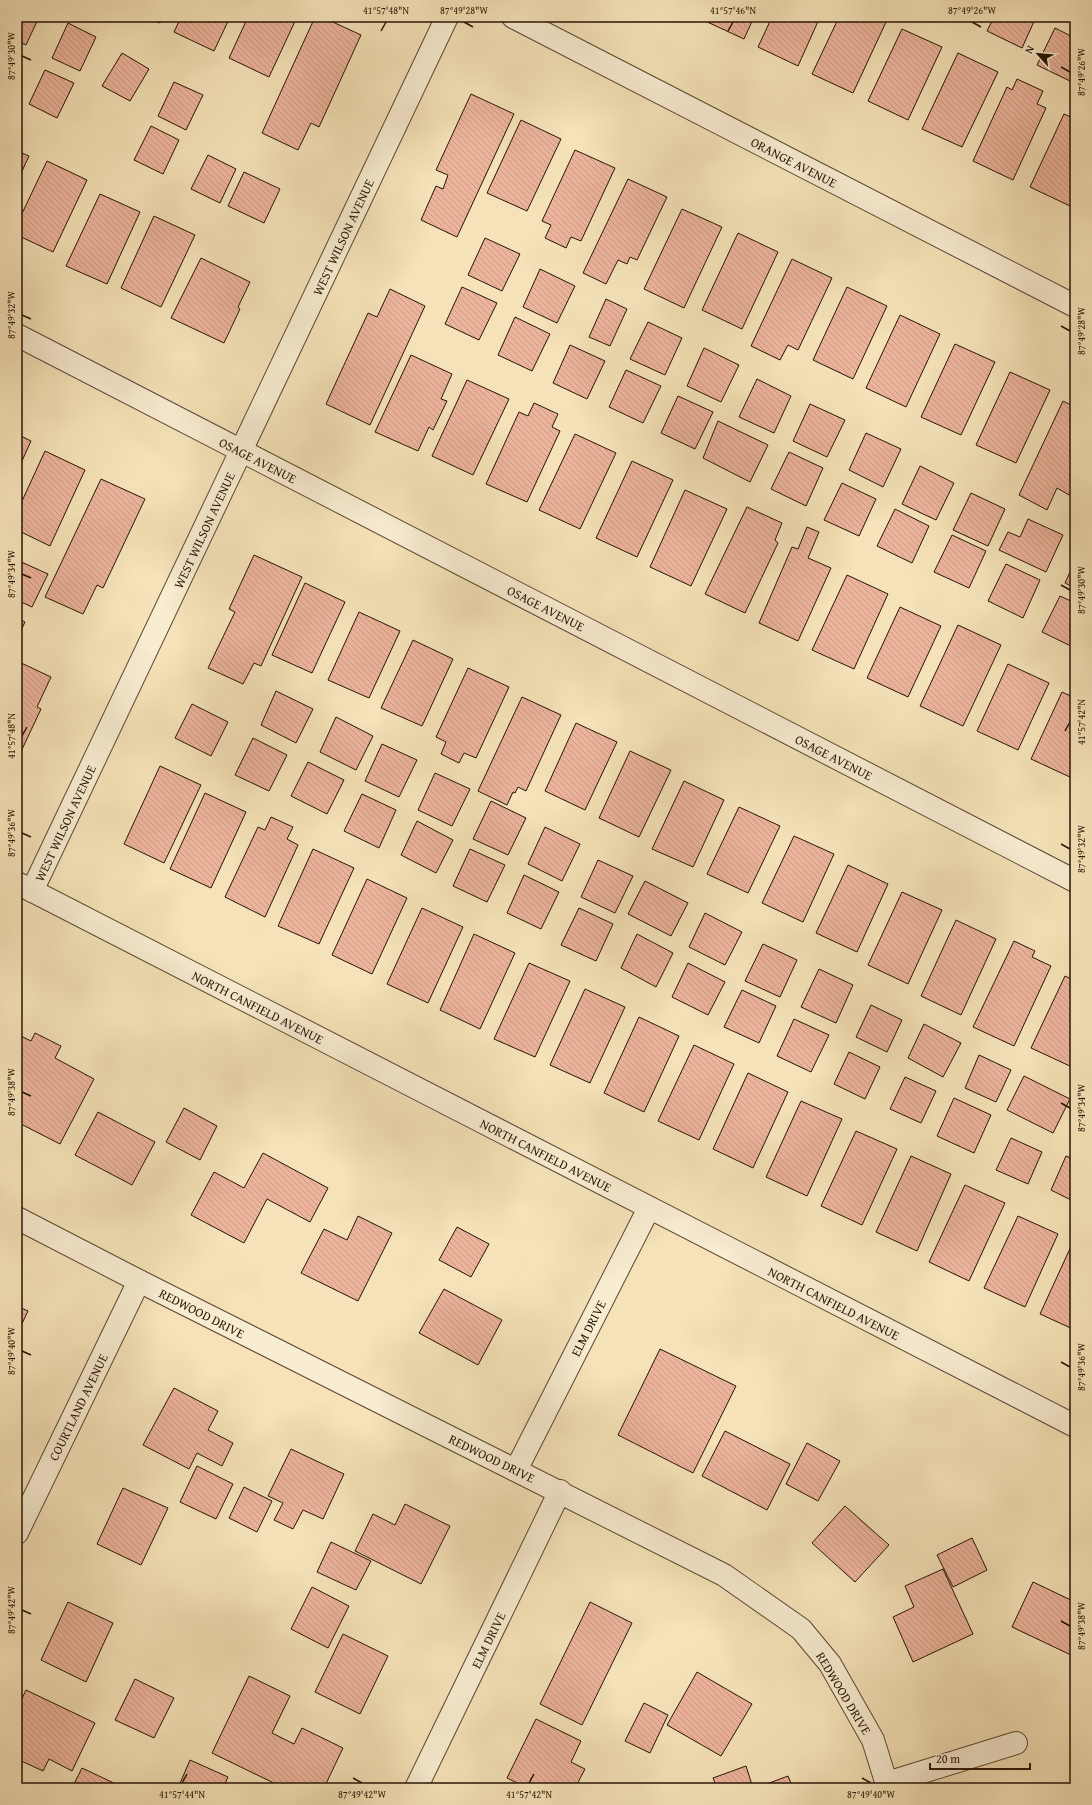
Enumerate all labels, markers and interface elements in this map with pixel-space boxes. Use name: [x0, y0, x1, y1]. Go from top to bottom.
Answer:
text: 41°57'48"N: [363, 3, 409, 18]
text: 87°49'28"W: [440, 3, 488, 18]
text: 41°57'46"N: [710, 3, 756, 18]
text: 87°49'26"W: [948, 3, 996, 18]
text: 87°49'30"W: [4, 32, 19, 80]
north arrow: [1018, 34, 1058, 74]
text: N: [1020, 42, 1038, 56]
text: 87°49'26"W: [1074, 48, 1089, 96]
street label: ORANGE AVENUE: [747, 133, 841, 193]
street label: WEST WILSON AVENUE: [308, 175, 379, 299]
text: 87°49'32"W: [4, 291, 19, 339]
text: 87°49'28"W: [1074, 307, 1089, 355]
street label: OSAGE AVENUE: [216, 433, 300, 488]
street label: WEST WILSON AVENUE: [169, 468, 240, 592]
text: 87°49'34"W: [4, 550, 19, 598]
text: 87°49'30"W: [1074, 566, 1089, 614]
street label: OSAGE AVENUE: [504, 581, 588, 636]
text: 41°57'42"N: [1074, 699, 1089, 745]
text: 41°57'48"N: [4, 713, 19, 759]
street label: OSAGE AVENUE: [792, 730, 876, 785]
street label: WEST WILSON AVENUE: [30, 761, 101, 885]
text: 87°49'36"W: [4, 809, 19, 857]
text: 87°49'32"W: [1074, 825, 1089, 873]
street label: NORTH CANFIELD AVENUE: [189, 966, 327, 1049]
text: 87°49'38"W: [4, 1068, 19, 1116]
text: 87°49'34"W: [1074, 1084, 1089, 1132]
street label: NORTH CANFIELD AVENUE: [477, 1114, 615, 1197]
street label: NORTH CANFIELD AVENUE: [765, 1262, 903, 1345]
street label: REDWOOD DRIVE: [156, 1284, 248, 1343]
street label: ELM DRIVE: [566, 1296, 611, 1360]
text: 87°49'40"W: [4, 1327, 19, 1375]
text: 87°49'36"W: [1074, 1343, 1089, 1391]
street label: COURTLAND AVENUE: [44, 1350, 113, 1464]
street label: REDWOOD DRIVE: [446, 1429, 538, 1488]
text: 87°49'42"W: [4, 1586, 19, 1634]
text: 87°49'38"W: [1074, 1602, 1089, 1650]
street label: ELM DRIVE: [467, 1608, 511, 1672]
street label: REDWOOD DRIVE: [811, 1648, 876, 1739]
scale bar: [930, 1745, 1030, 1771]
text: 20 m: [936, 1750, 960, 1767]
text: 41°57'44"N: [159, 1787, 205, 1802]
text: 87°49'42"W: [338, 1787, 386, 1802]
text: 41°57'42"N: [506, 1787, 552, 1802]
text: 87°49'40"W: [847, 1787, 895, 1802]

